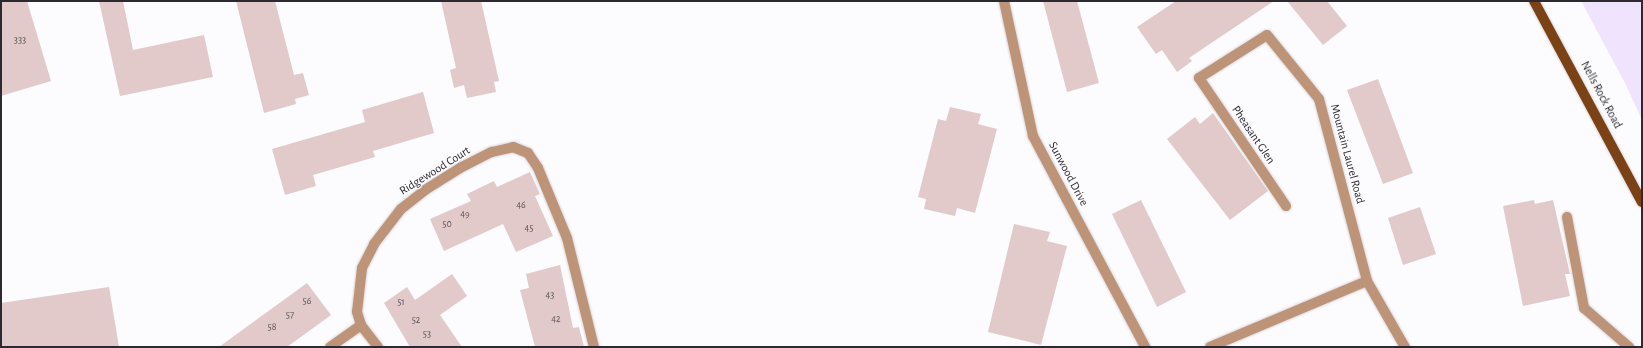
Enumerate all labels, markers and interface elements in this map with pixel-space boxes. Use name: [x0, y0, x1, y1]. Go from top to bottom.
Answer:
house number: 333: [14, 35, 26, 47]
street label: Nells Rock Road: [1577, 59, 1625, 131]
street label: Pheasant Glen: [1228, 103, 1278, 167]
street label: Mountain Laurel Road: [1327, 103, 1367, 205]
street label: Sunwood Drive: [1045, 140, 1091, 208]
street label: Ridgewood Court: [397, 144, 473, 198]
house number: 46: [516, 200, 526, 212]
house number: 49: [460, 209, 470, 221]
house number: 50: [442, 219, 452, 231]
house number: 45: [525, 223, 533, 235]
house number: 43: [546, 290, 554, 302]
house number: 56: [303, 296, 311, 308]
house number: 51: [397, 297, 405, 309]
house number: 57: [286, 310, 294, 322]
house number: 42: [551, 314, 561, 326]
house number: 52: [412, 315, 420, 327]
house number: 58: [268, 322, 276, 334]
house number: 53: [423, 329, 431, 341]

